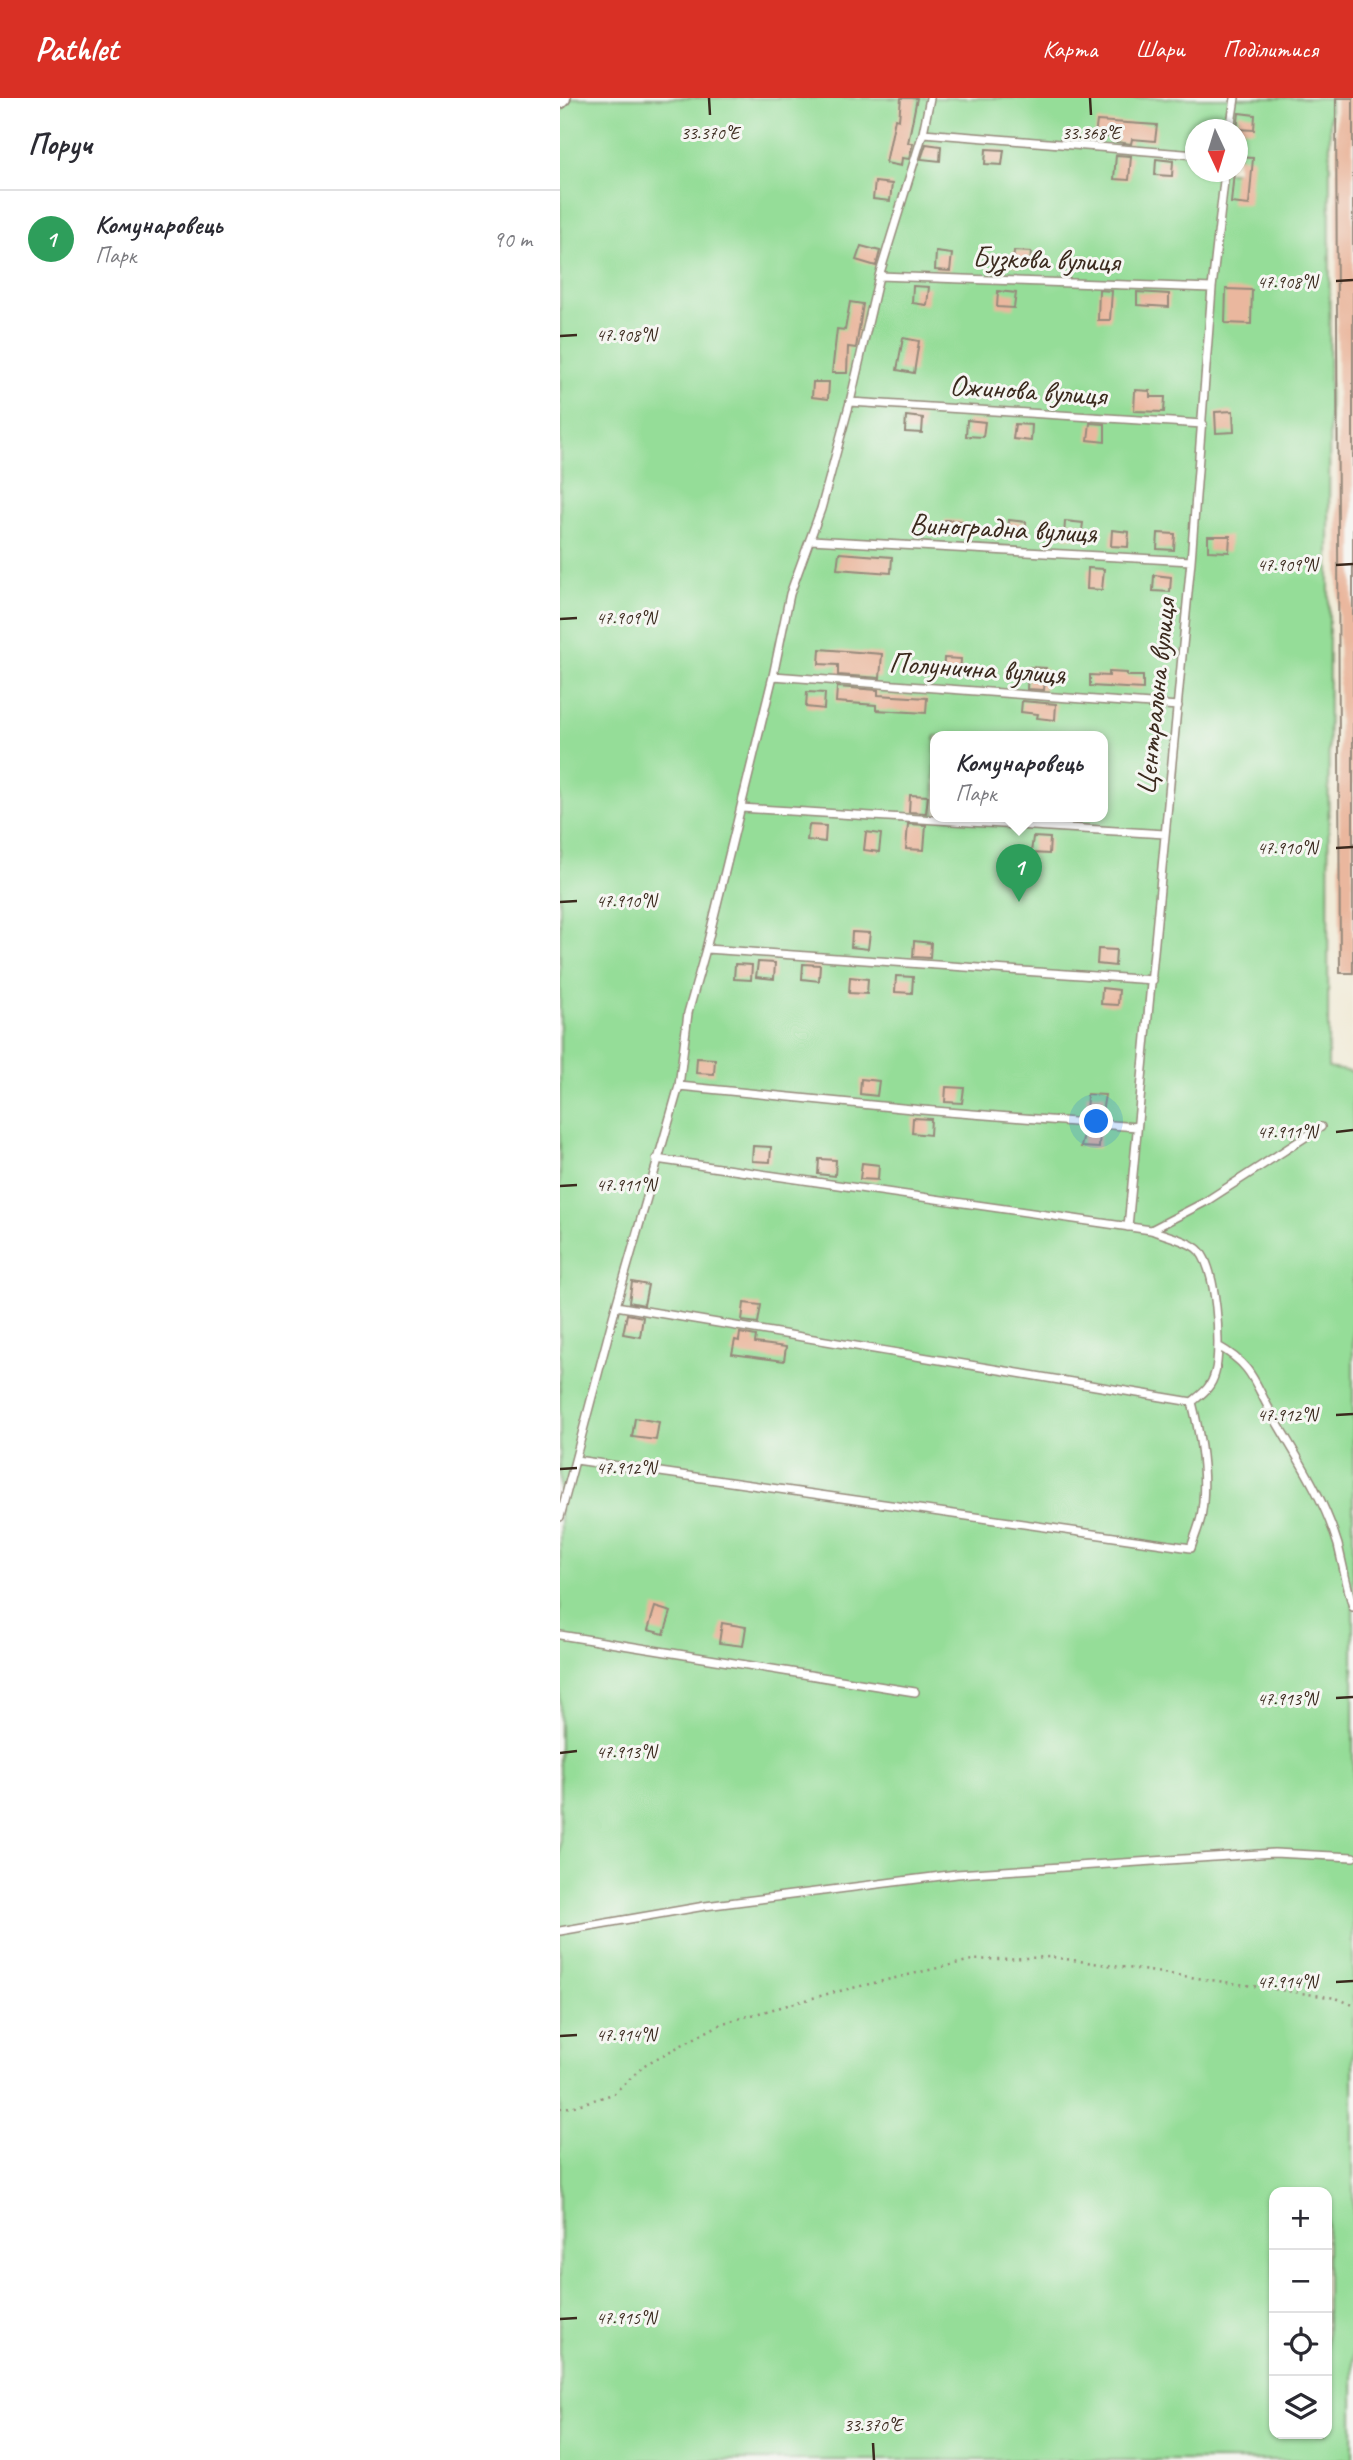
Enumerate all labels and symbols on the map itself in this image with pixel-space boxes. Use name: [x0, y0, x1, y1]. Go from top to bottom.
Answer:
north arrow: [1185, 119, 1248, 182]
text: 33.370°E: [681, 122, 742, 144]
text: 33.368°E: [1062, 122, 1123, 144]
street label: Бузкова вулиця: [972, 237, 1123, 281]
text: 47.908°N: [1257, 271, 1320, 293]
text: 47.908°N: [596, 324, 659, 346]
street label: Ожинова вулиця: [948, 366, 1110, 415]
street label: Виноградна вулиця: [908, 504, 1099, 552]
text: 47.909°N: [1257, 554, 1320, 576]
street label: Центральна вулиця: [1126, 594, 1185, 797]
text: 47.909°N: [596, 607, 659, 629]
street label: Полунична вулиця: [888, 643, 1068, 693]
text: 47.910°N: [1257, 837, 1320, 859]
pin: 1: [996, 844, 1042, 902]
text: 47.910°N: [596, 890, 659, 912]
your location: [1079, 1104, 1113, 1138]
text: 47.911°N: [1257, 1121, 1320, 1143]
text: 47.911°N: [596, 1174, 659, 1196]
text: 47.912°N: [1257, 1404, 1320, 1426]
text: 47.912°N: [596, 1457, 659, 1479]
text: 47.913°N: [1257, 1688, 1320, 1710]
text: 47.913°N: [596, 1741, 659, 1763]
text: 47.914°N: [1257, 1971, 1320, 1993]
text: 47.914°N: [596, 2024, 659, 2046]
text: 47.915°N: [596, 2307, 659, 2329]
text: 33.370°E: [844, 2414, 905, 2436]

